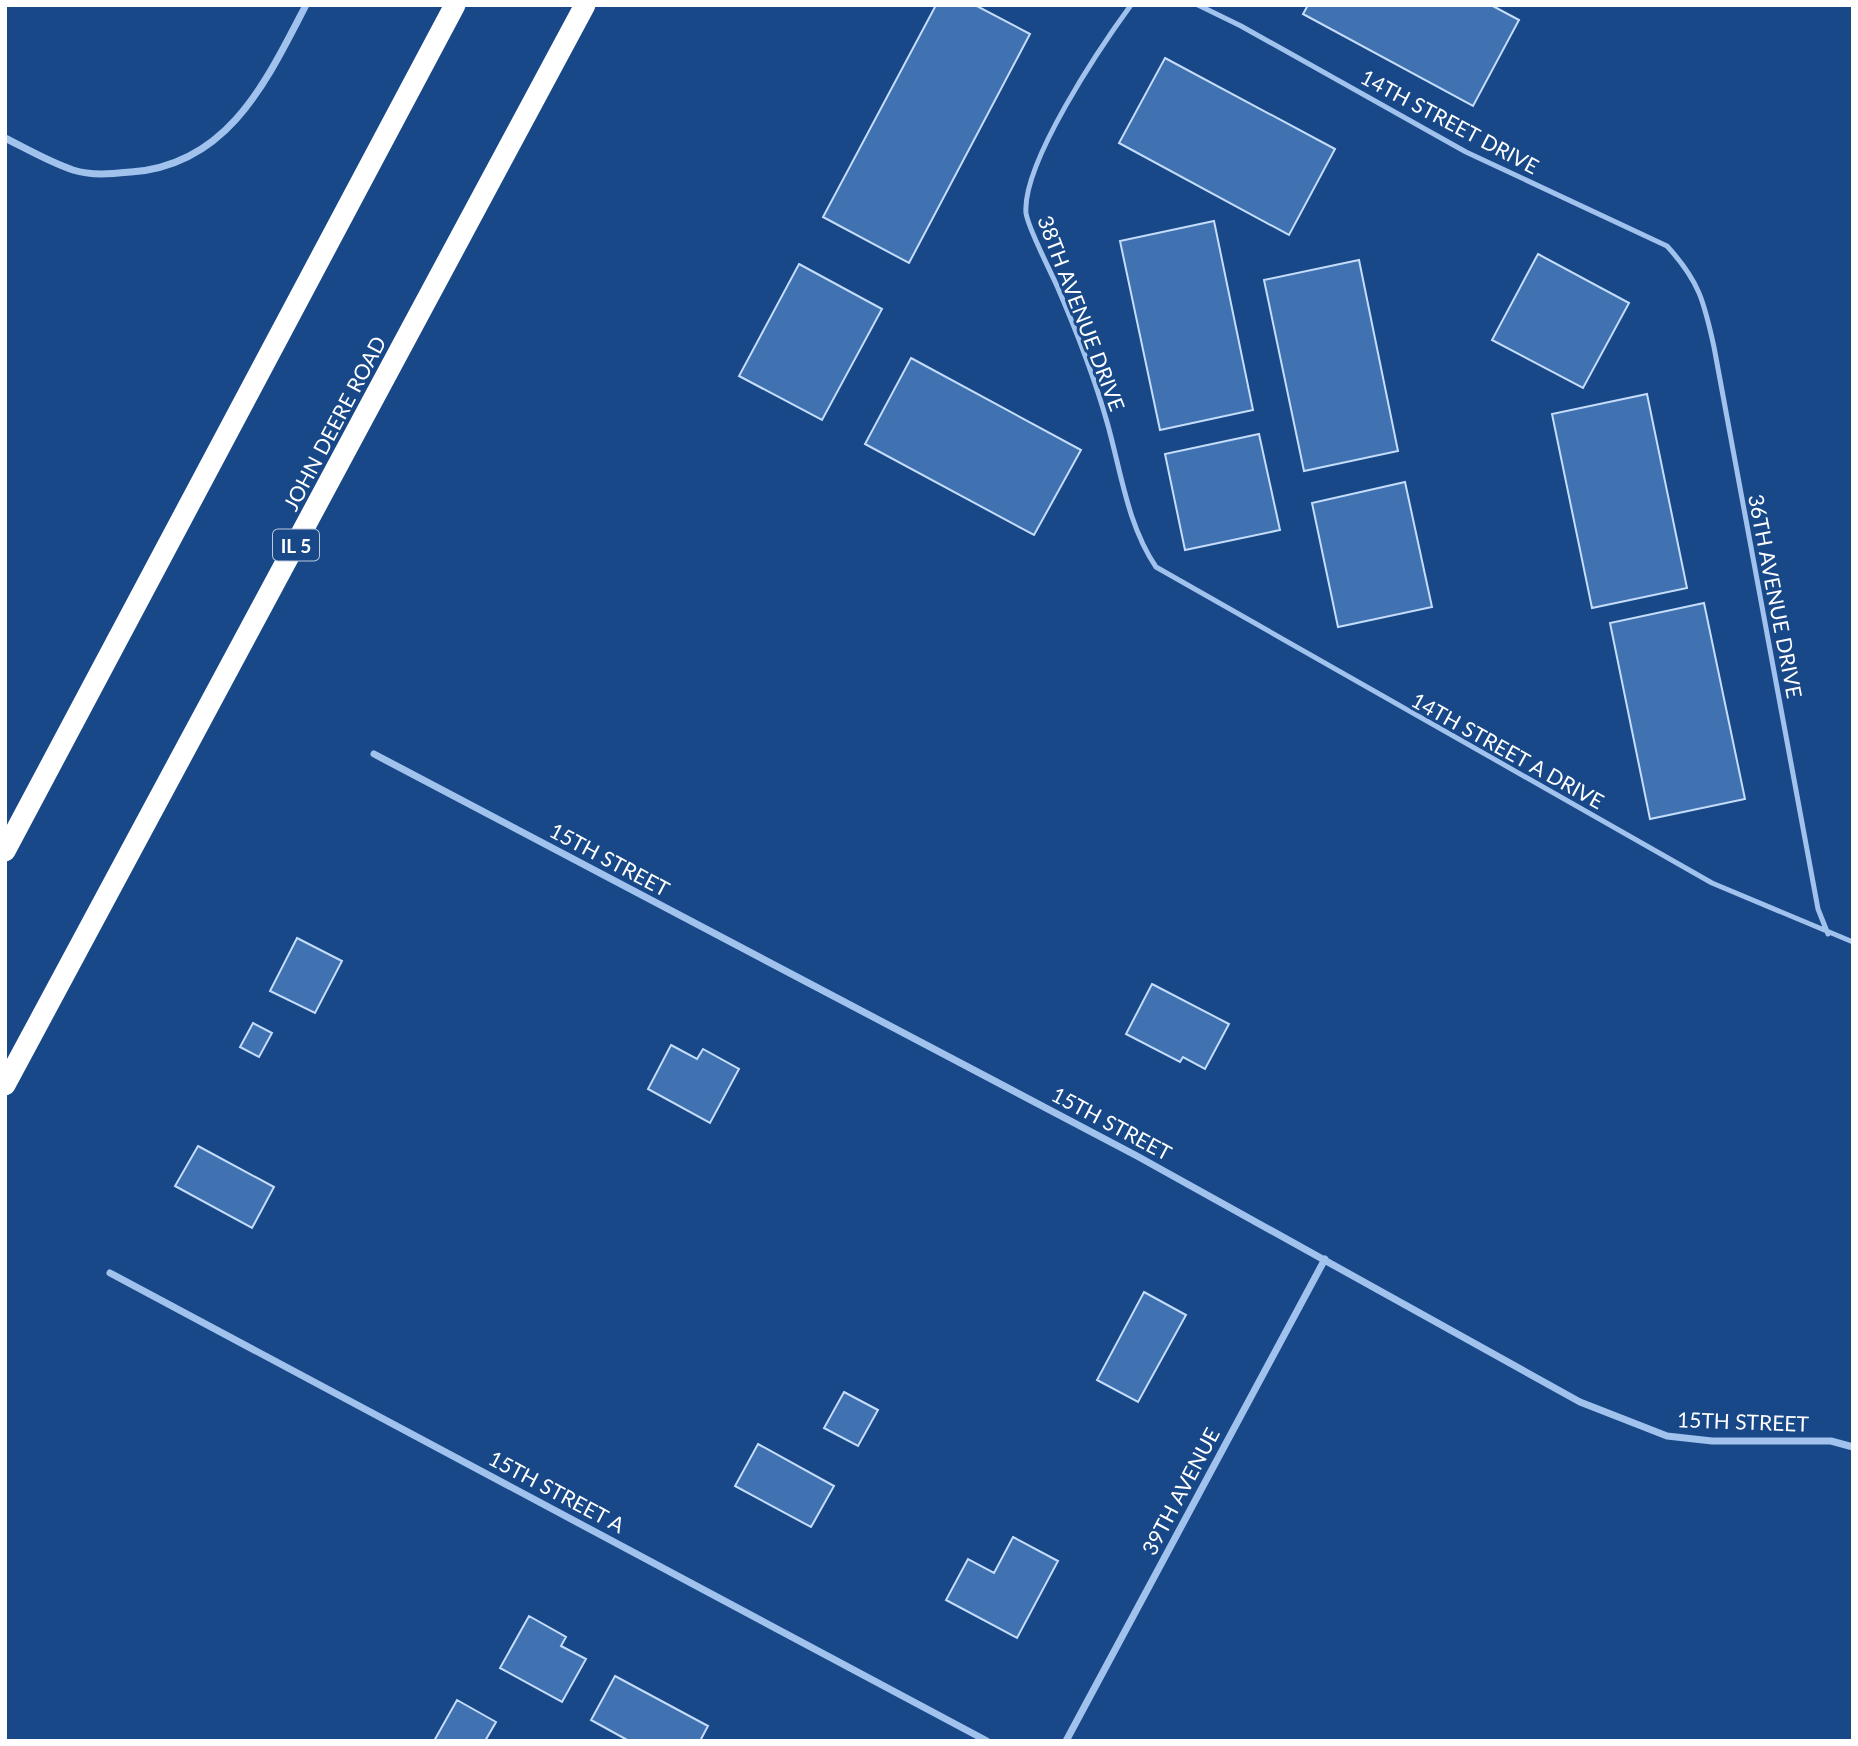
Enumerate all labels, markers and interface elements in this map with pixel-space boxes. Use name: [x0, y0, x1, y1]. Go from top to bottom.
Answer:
street label: 14TH STREET DRIVE: [1357, 64, 1543, 178]
street label: 38TH AVENUE DRIVE: [1033, 212, 1131, 414]
street label: JOHN DEERE ROAD: [278, 332, 390, 514]
street label: 36TH AVENUE DRIVE: [1744, 492, 1808, 700]
road number: IL 5: [273, 530, 319, 560]
street label: 14TH STREET A DRIVE: [1407, 687, 1609, 813]
street label: 15TH STREET: [546, 817, 675, 901]
street label: 15TH STREET: [1048, 1081, 1177, 1165]
street label: 15TH STREET: [1677, 1406, 1810, 1436]
street label: 39TH AVENUE: [1136, 1423, 1224, 1559]
street label: 15TH STREET A: [485, 1445, 630, 1538]

